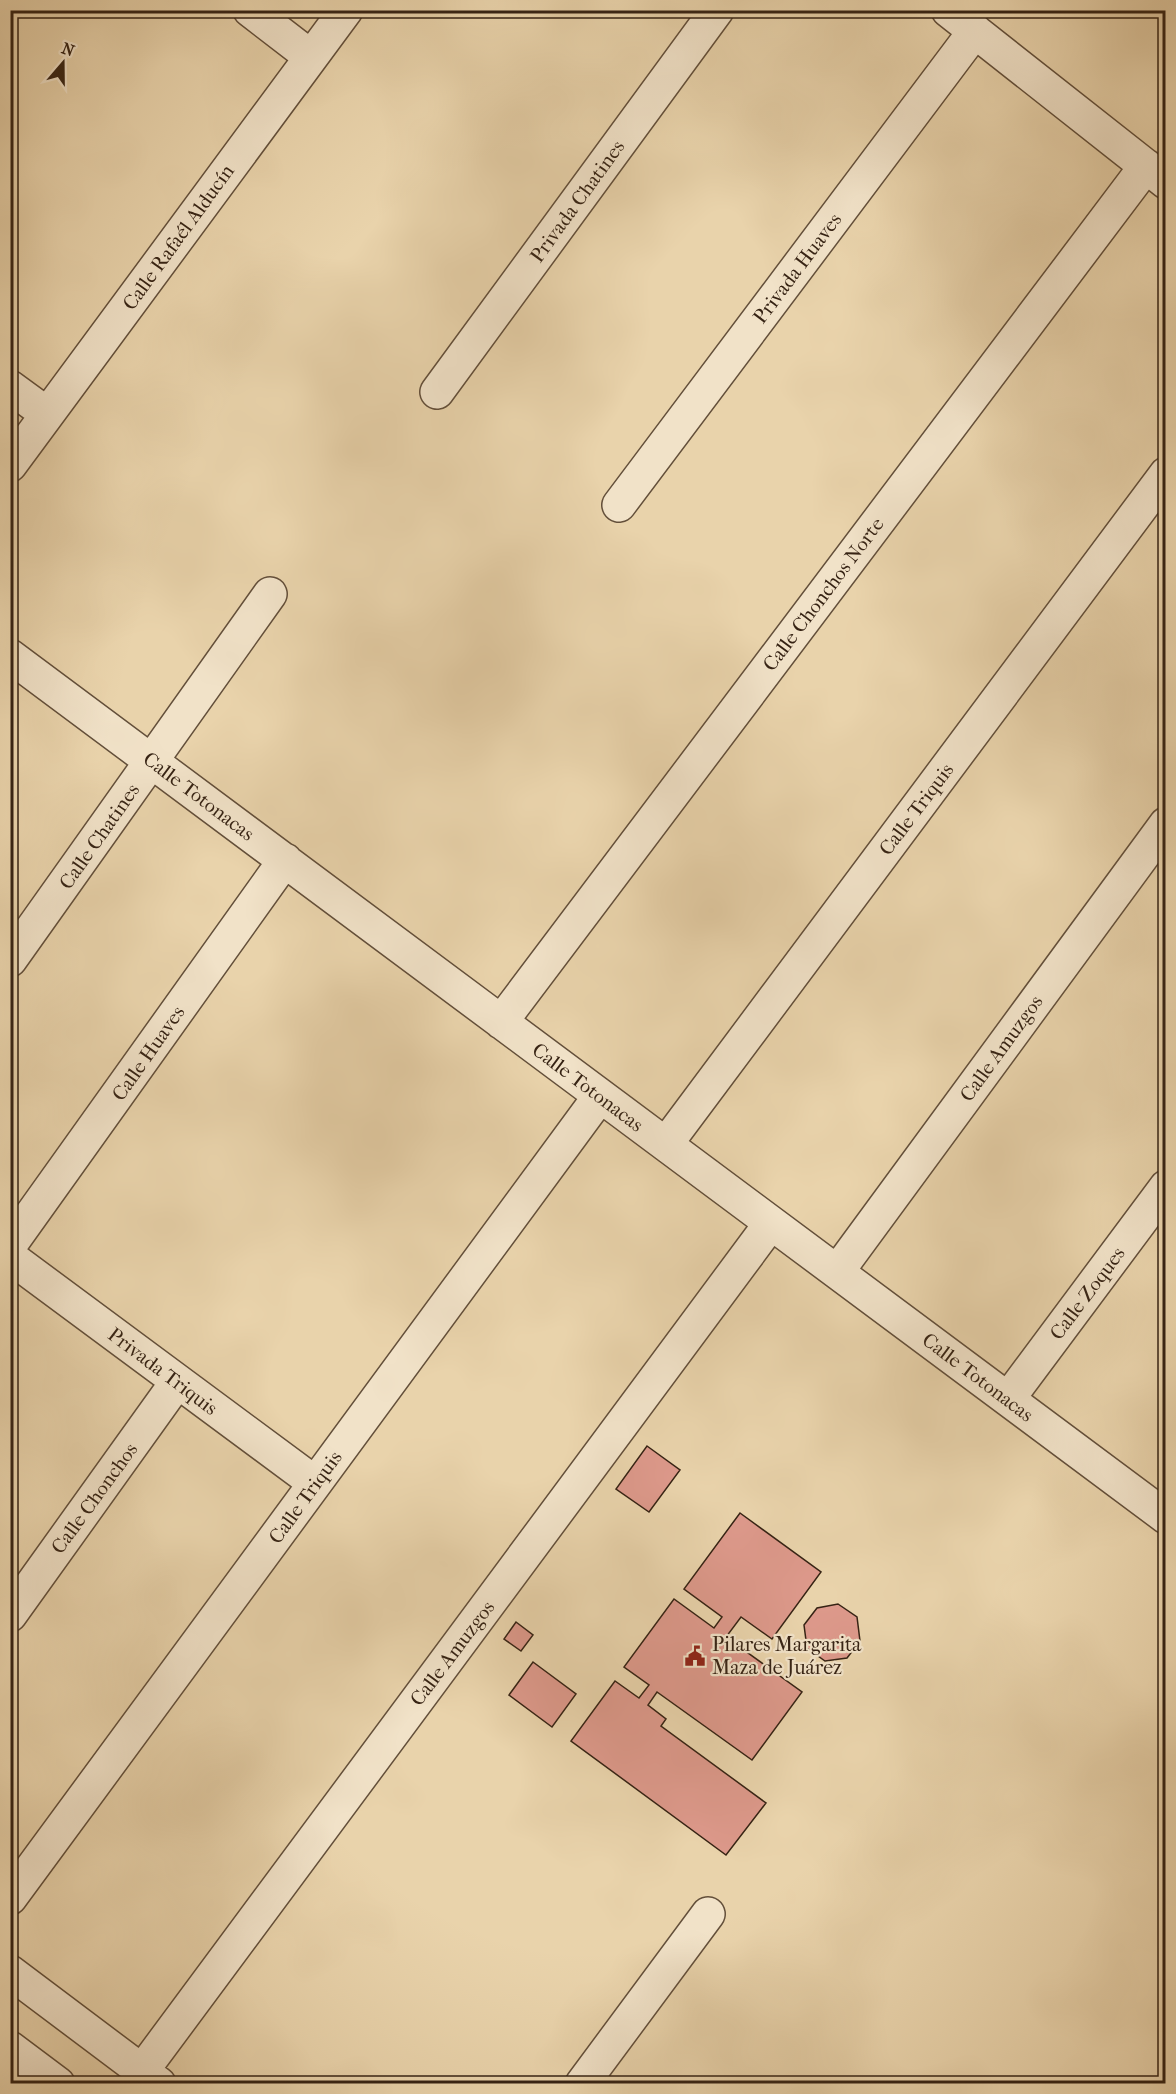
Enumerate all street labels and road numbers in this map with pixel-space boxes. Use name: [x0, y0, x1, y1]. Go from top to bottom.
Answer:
street label: Privada Chatines: [525, 136, 629, 267]
street label: Calle Rafaél Alducín: [118, 160, 239, 314]
street label: Privada Huaves: [748, 209, 846, 328]
street label: Calle Chonchos Norte: [758, 513, 889, 676]
street label: Calle Totonacas: [139, 747, 259, 846]
street label: Calle Triquis: [874, 759, 958, 860]
street label: Calle Chatines: [55, 779, 144, 894]
street label: Calle Amuzgos: [955, 991, 1048, 1106]
street label: Calle Huaves: [107, 1001, 190, 1105]
street label: Calle Totonacas: [528, 1038, 648, 1137]
street label: Calle Zoques: [1045, 1242, 1130, 1344]
street label: Privada Triquis: [103, 1323, 222, 1420]
street label: Calle Totonacas: [918, 1328, 1038, 1427]
street label: Calle Chonchos: [46, 1438, 142, 1558]
street label: Calle Triquis: [264, 1446, 347, 1548]
street label: Calle Amuzgos: [405, 1596, 499, 1710]

